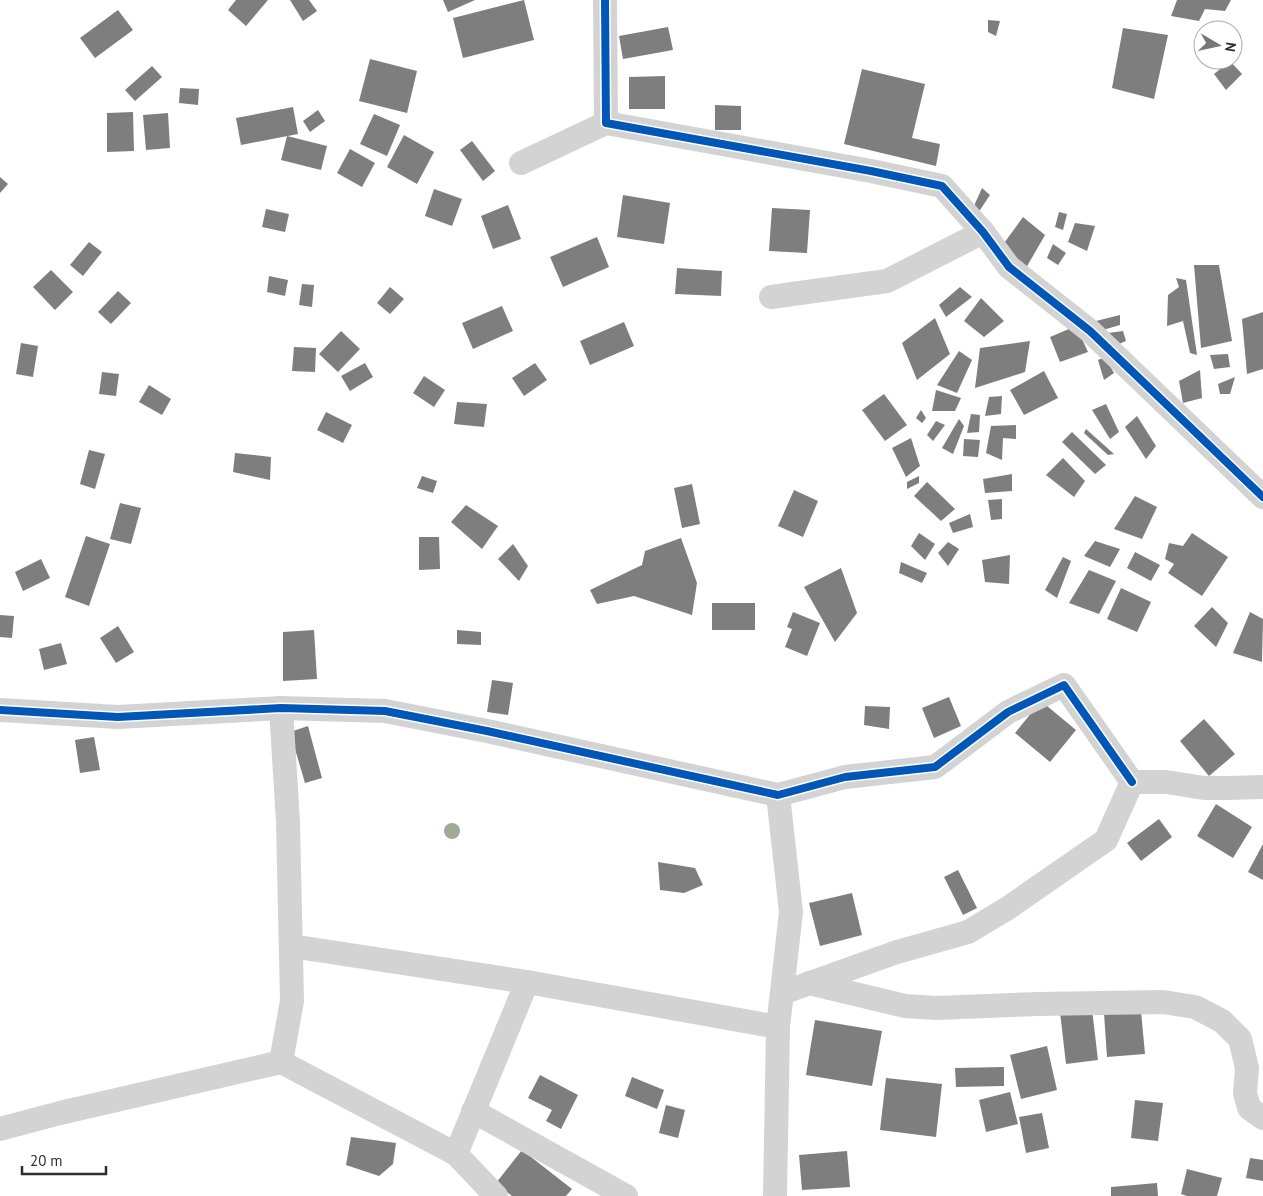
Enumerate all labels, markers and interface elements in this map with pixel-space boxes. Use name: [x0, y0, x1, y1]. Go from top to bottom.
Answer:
north arrow: [1193, 20, 1243, 70]
text: N: [1221, 41, 1240, 53]
scale bar: [22, 1144, 106, 1176]
text: 20 m: [30, 1151, 63, 1170]

